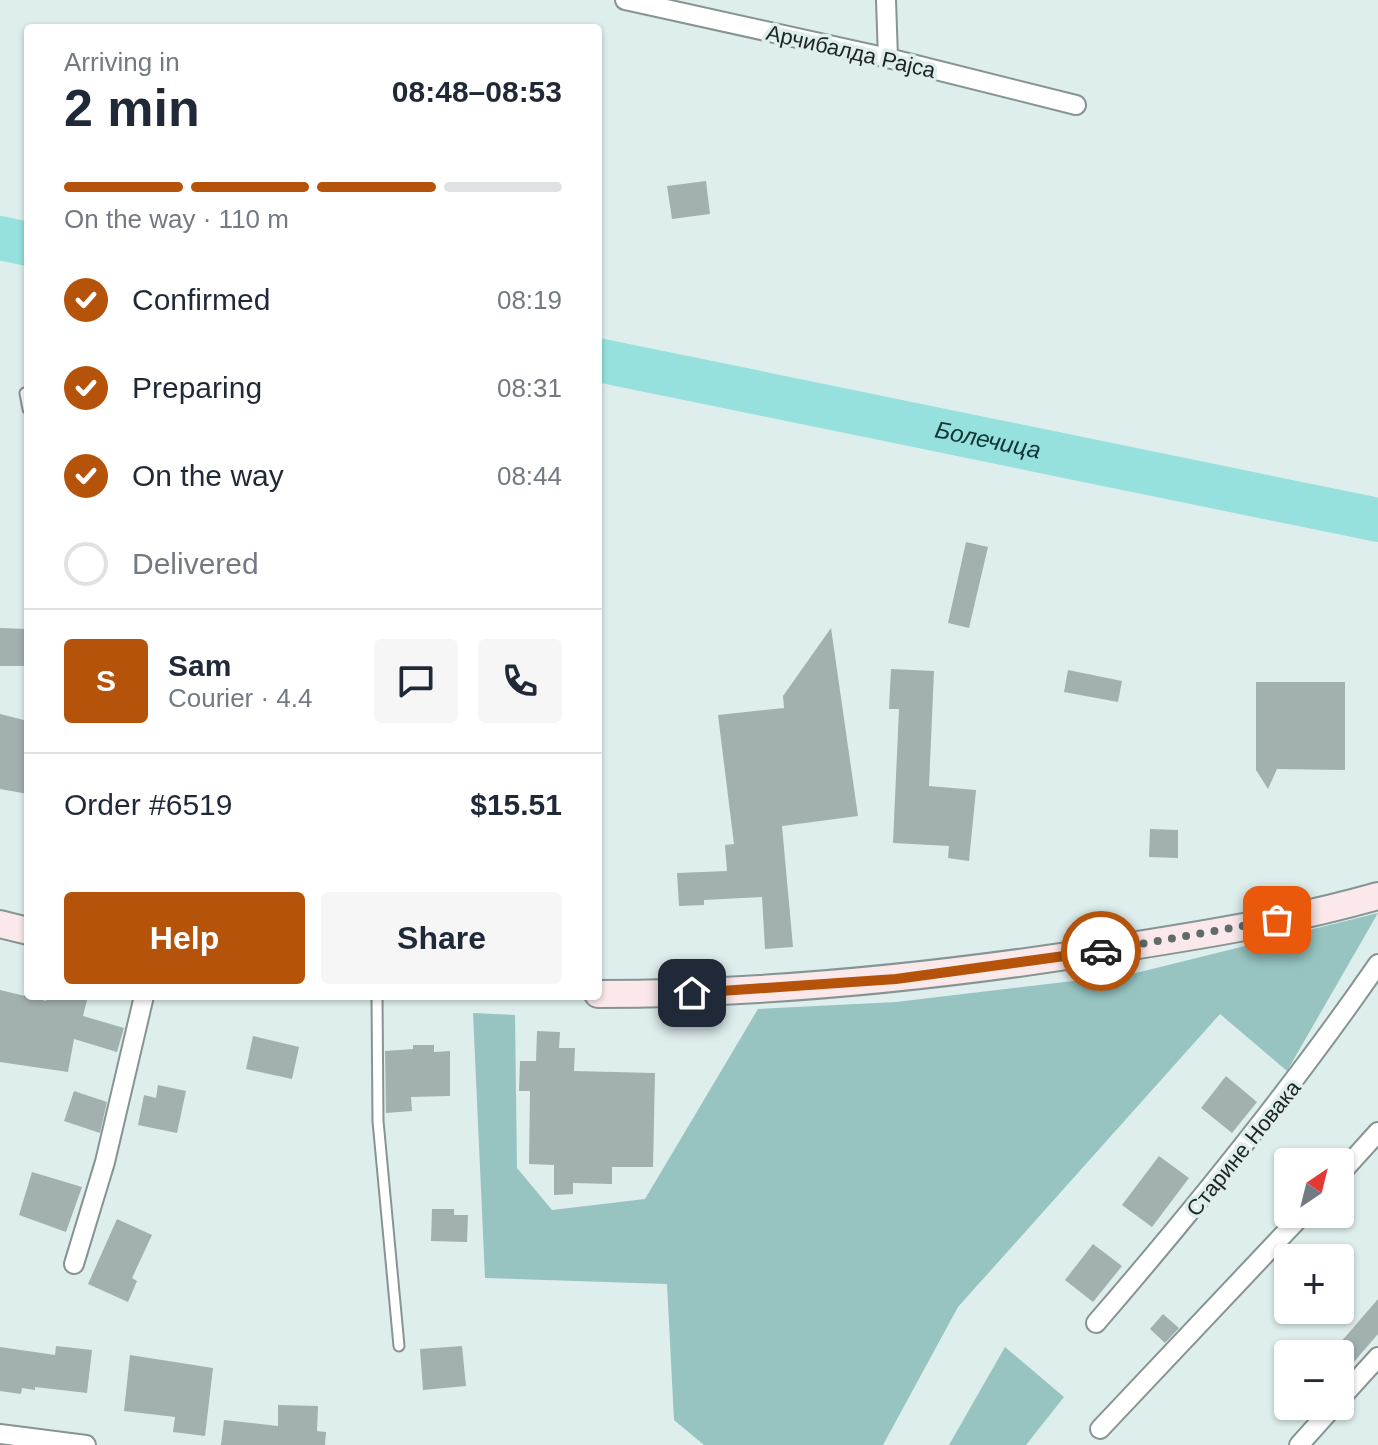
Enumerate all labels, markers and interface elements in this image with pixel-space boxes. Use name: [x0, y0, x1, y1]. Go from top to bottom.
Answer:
street label: Арчибалда Рајса: [764, 20, 939, 83]
text: Arriving in: [64, 47, 180, 77]
text: 08:48–08:53: [392, 75, 562, 108]
text: 2 min: [64, 79, 200, 137]
text: On the way · 110 m: [64, 204, 289, 234]
icon: check: [64, 278, 108, 322]
text: Confirmed: [132, 283, 270, 316]
text: 08:19: [497, 285, 562, 315]
icon: check: [64, 366, 108, 410]
text: Preparing: [132, 371, 262, 404]
text: 08:31: [497, 373, 562, 403]
water label: Болечица: [933, 415, 1043, 463]
icon: check: [64, 454, 108, 498]
text: On the way: [132, 459, 284, 492]
text: 08:44: [497, 461, 562, 491]
text: Delivered: [132, 547, 259, 580]
button: chat: [374, 639, 458, 723]
button: phone: [478, 639, 562, 723]
text: Sam: [168, 649, 231, 682]
text: S: [96, 664, 116, 697]
text: Courier · 4.4: [168, 683, 313, 713]
text: Order #6519: [64, 788, 232, 821]
text: $15.51: [470, 788, 562, 821]
pin: [1243, 886, 1311, 954]
button: Help: [64, 892, 305, 984]
button: Share: [321, 892, 562, 984]
icon: bag: [1255, 898, 1299, 942]
courier: [1061, 911, 1141, 991]
icon: car: [1079, 929, 1123, 973]
pin: [658, 959, 726, 1027]
icon: home: [670, 971, 714, 1015]
street label: Старине Новака: [1181, 1075, 1306, 1221]
north arrow: [1274, 1148, 1354, 1228]
map controls: [1274, 1148, 1354, 1420]
button: +: [1274, 1244, 1354, 1324]
button: −: [1274, 1340, 1354, 1420]

